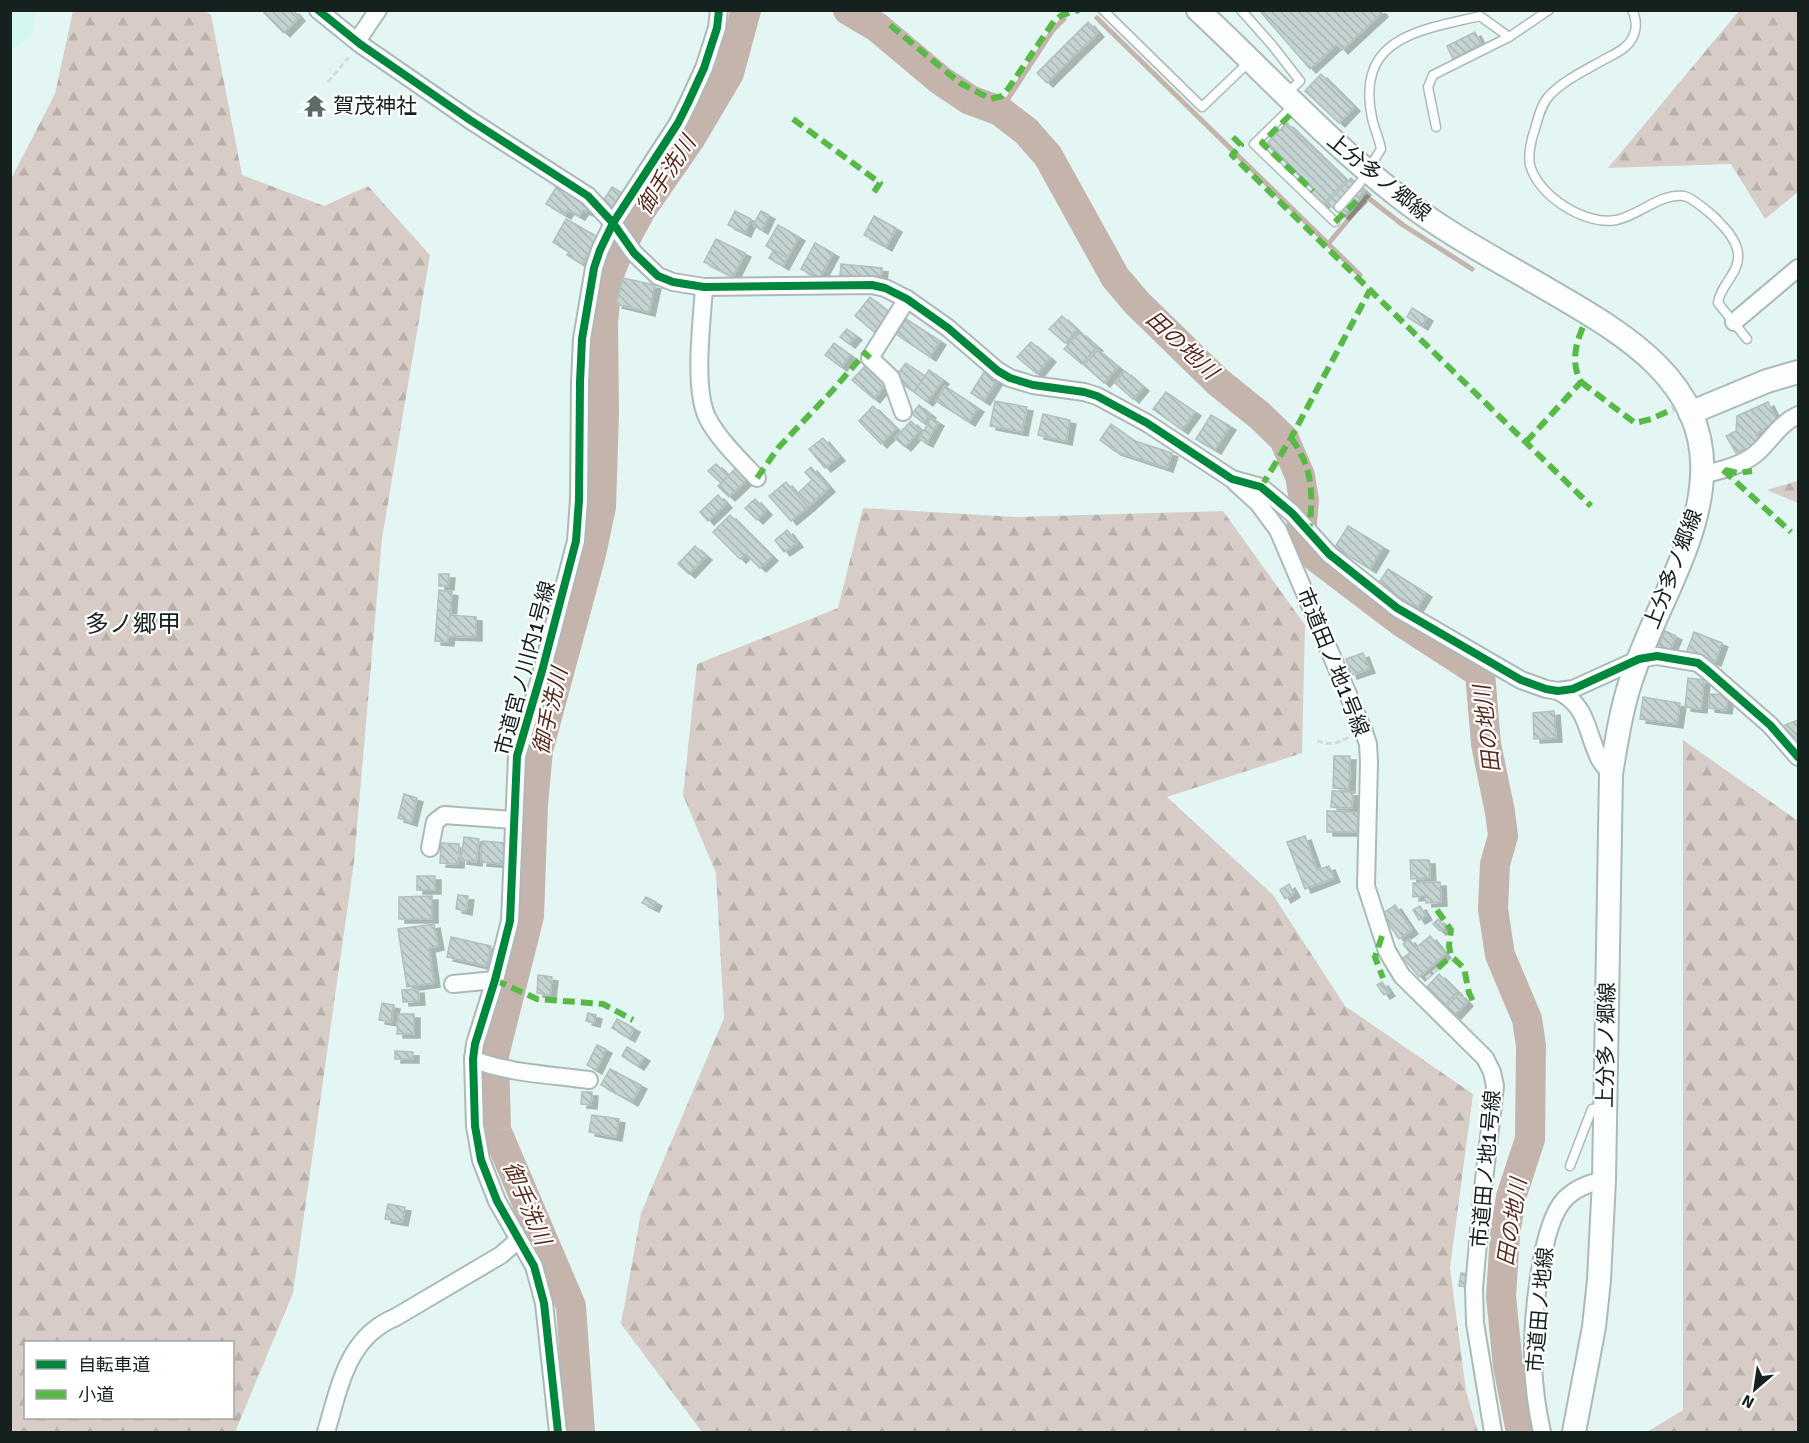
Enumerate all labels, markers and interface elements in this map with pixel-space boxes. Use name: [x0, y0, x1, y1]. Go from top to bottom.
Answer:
temple icon: 賀茂神社: [302, 93, 328, 119]
place label: 賀茂神社: [333, 93, 417, 119]
street label: 上分多ノ郷線: [1322, 127, 1436, 227]
water label: 御手洗川: [631, 129, 702, 219]
water label: 田の地川: [1141, 305, 1225, 386]
street label: 上分多ノ郷線: [1638, 506, 1708, 632]
street label: 市道宮ノ川内1号線: [489, 578, 561, 758]
street label: 市道田ノ地1号線: [1291, 584, 1375, 740]
district label: 多ノ郷甲: [85, 609, 181, 639]
water label: 御手洗川: [527, 663, 574, 757]
water label: 田の地川: [1468, 682, 1506, 774]
street label: 上分多ノ郷線: [1592, 982, 1620, 1108]
street label: 市道田ノ地1号線: [1466, 1089, 1506, 1249]
water label: 御手洗川: [497, 1157, 557, 1251]
water label: 田の地川: [1492, 1174, 1533, 1268]
street label: 市道田ノ地線: [1522, 1246, 1558, 1374]
legend: [24, 1341, 234, 1419]
text: 自転車道: [78, 1354, 150, 1376]
north arrow: [1725, 1359, 1785, 1419]
text: 小道: [78, 1384, 114, 1406]
text: N: [1738, 1390, 1758, 1413]

